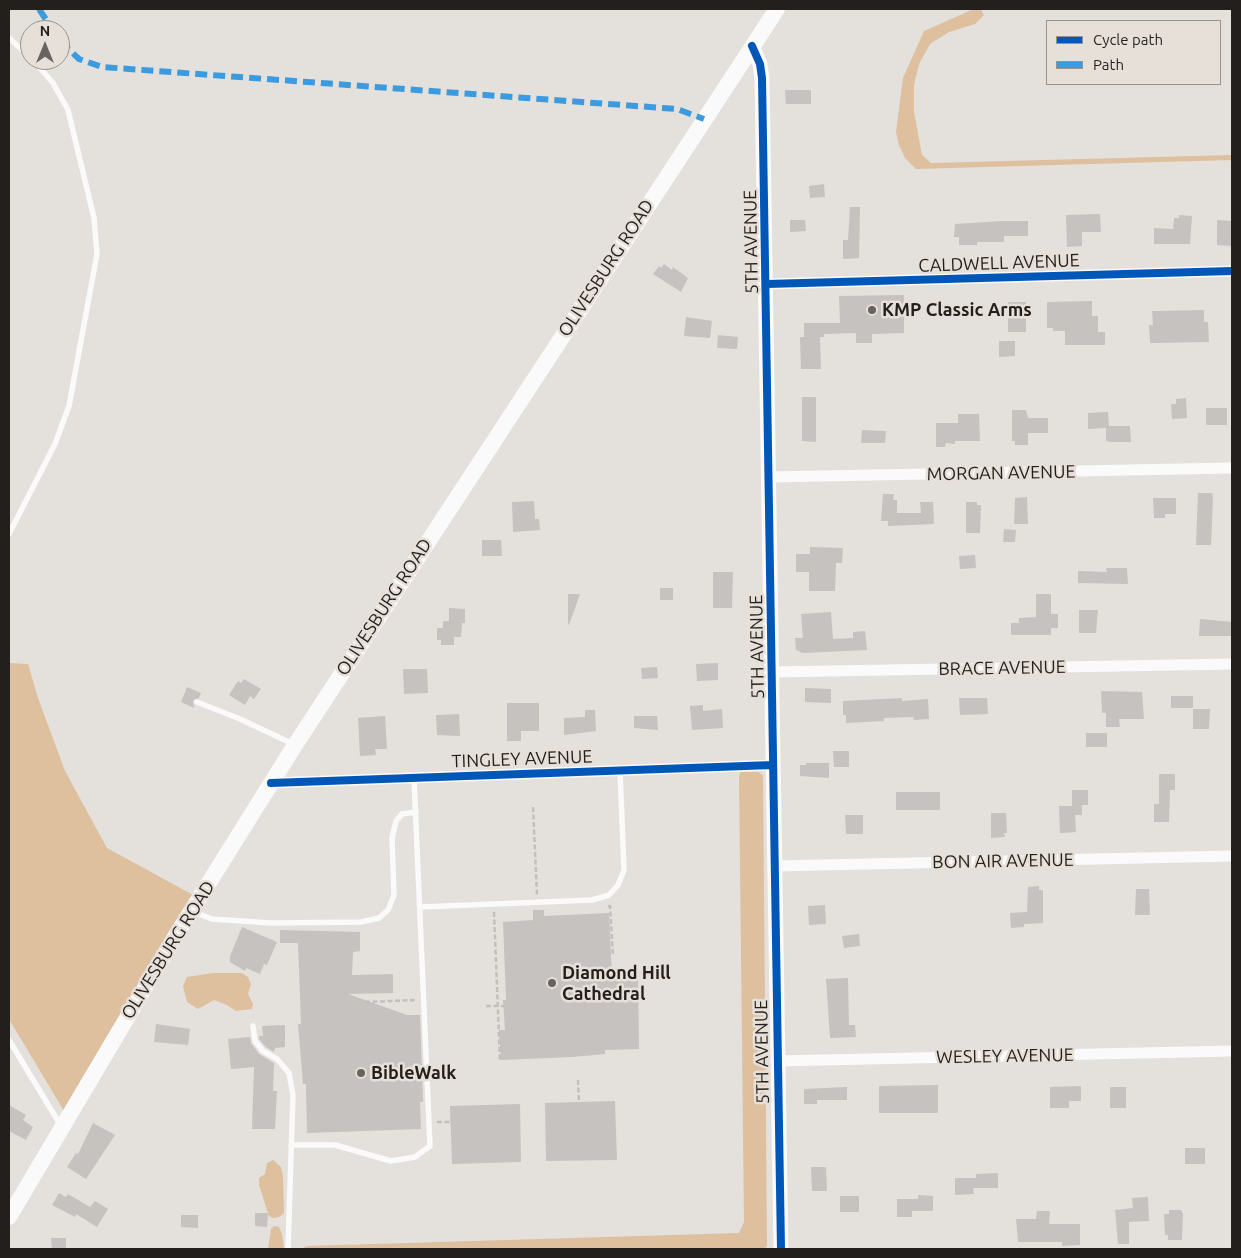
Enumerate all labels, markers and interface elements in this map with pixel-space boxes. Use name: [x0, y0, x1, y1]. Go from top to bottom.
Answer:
north arrow: [20, 20, 70, 70]
legend: [1046, 20, 1221, 85]
text: N: [40, 23, 50, 39]
text: Cycle path: [1093, 31, 1163, 48]
text: Path: [1093, 56, 1124, 73]
street label: 5TH AVENUE: [739, 190, 763, 294]
street label: OLIVESBURG ROAD: [554, 195, 658, 341]
street label: CALDWELL AVENUE: [918, 249, 1080, 277]
place label: KMP Classic Arms: [882, 299, 1032, 321]
marker: KMP Classic Arms: [866, 304, 878, 316]
street label: MORGAN AVENUE: [926, 461, 1076, 485]
street label: OLIVESBURG ROAD: [332, 534, 436, 680]
street label: 5TH AVENUE: [745, 595, 769, 699]
street label: BRACE AVENUE: [938, 656, 1066, 680]
street label: TINGLEY AVENUE: [451, 746, 593, 772]
street label: BON AIR AVENUE: [932, 849, 1074, 873]
street label: OLIVESBURG ROAD: [117, 877, 219, 1023]
place label: Diamond Hill Cathedral: [562, 962, 671, 1004]
marker: Diamond Hill Cathedral: [546, 977, 558, 989]
street label: 5TH AVENUE: [750, 1000, 774, 1104]
street label: WESLEY AVENUE: [936, 1044, 1074, 1068]
place label: BibleWalk: [371, 1062, 456, 1084]
marker: BibleWalk: [355, 1067, 367, 1079]

